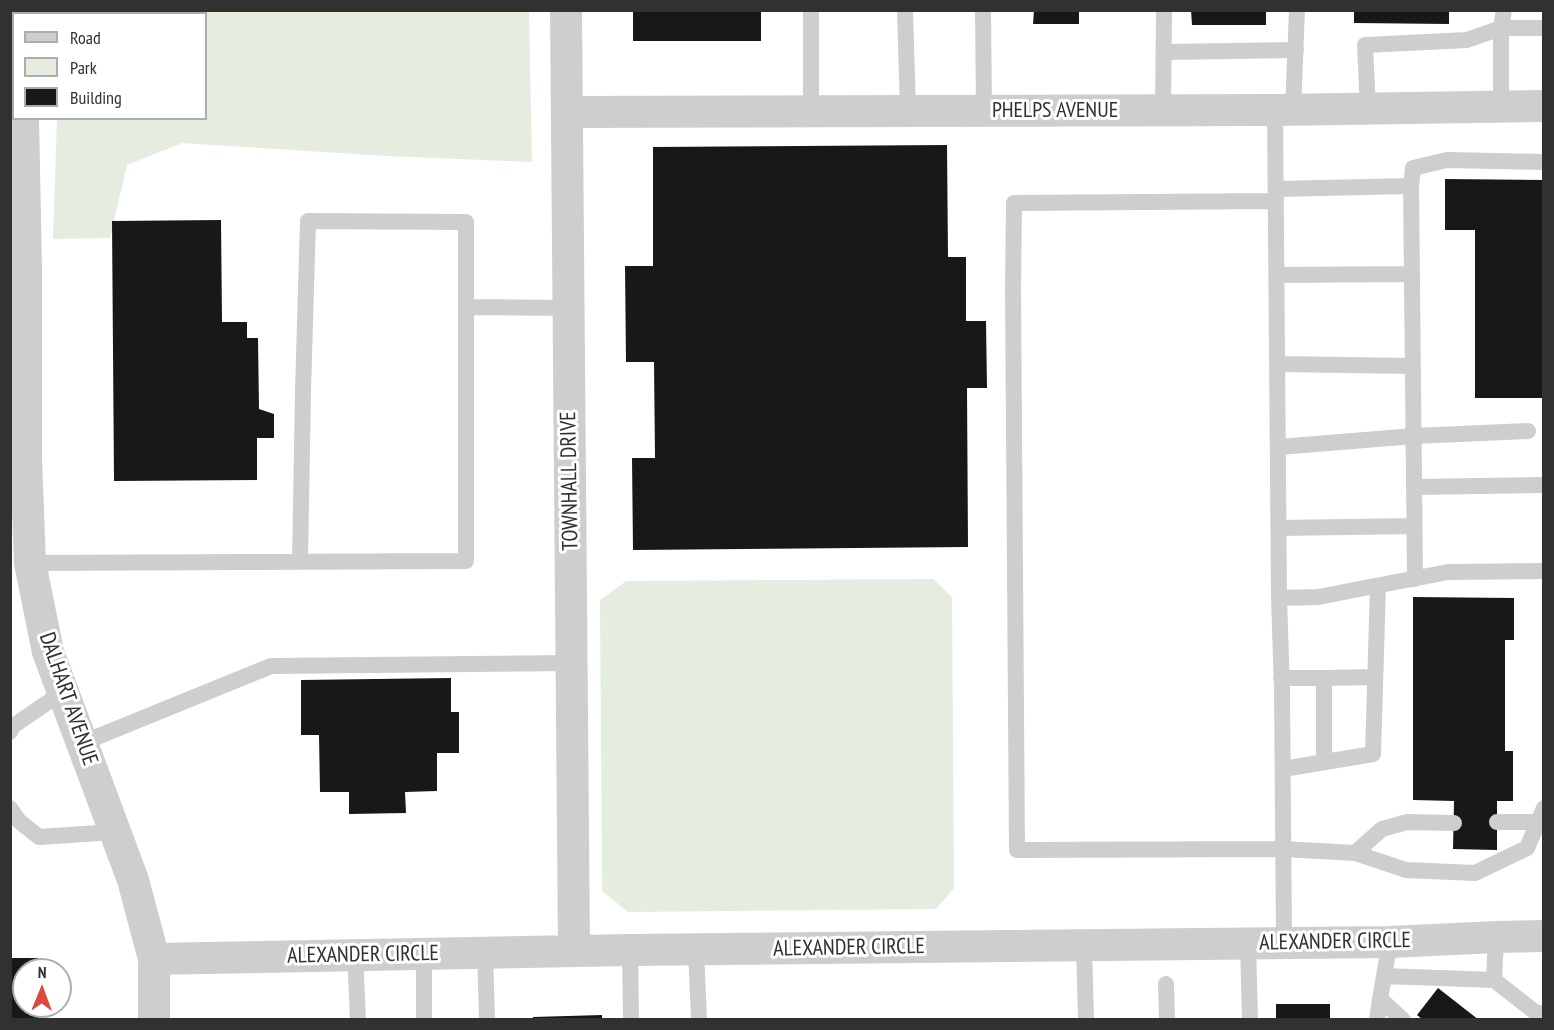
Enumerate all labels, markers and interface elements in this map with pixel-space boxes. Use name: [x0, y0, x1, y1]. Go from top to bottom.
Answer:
legend: [12, 12, 207, 120]
text: Road: [70, 26, 101, 49]
text: Park: [70, 56, 97, 79]
text: Building: [70, 86, 122, 109]
street label: PHELPS AVENUE: [992, 98, 1118, 124]
street label: TOWNHALL DRIVE: [556, 411, 584, 551]
street label: DALHART AVENUE: [33, 629, 103, 769]
street label: ALEXANDER CIRCLE: [1259, 927, 1411, 957]
street label: ALEXANDER CIRCLE: [773, 933, 925, 963]
street label: ALEXANDER CIRCLE: [287, 940, 439, 970]
north arrow: [12, 958, 72, 1018]
text: N: [38, 962, 47, 982]

